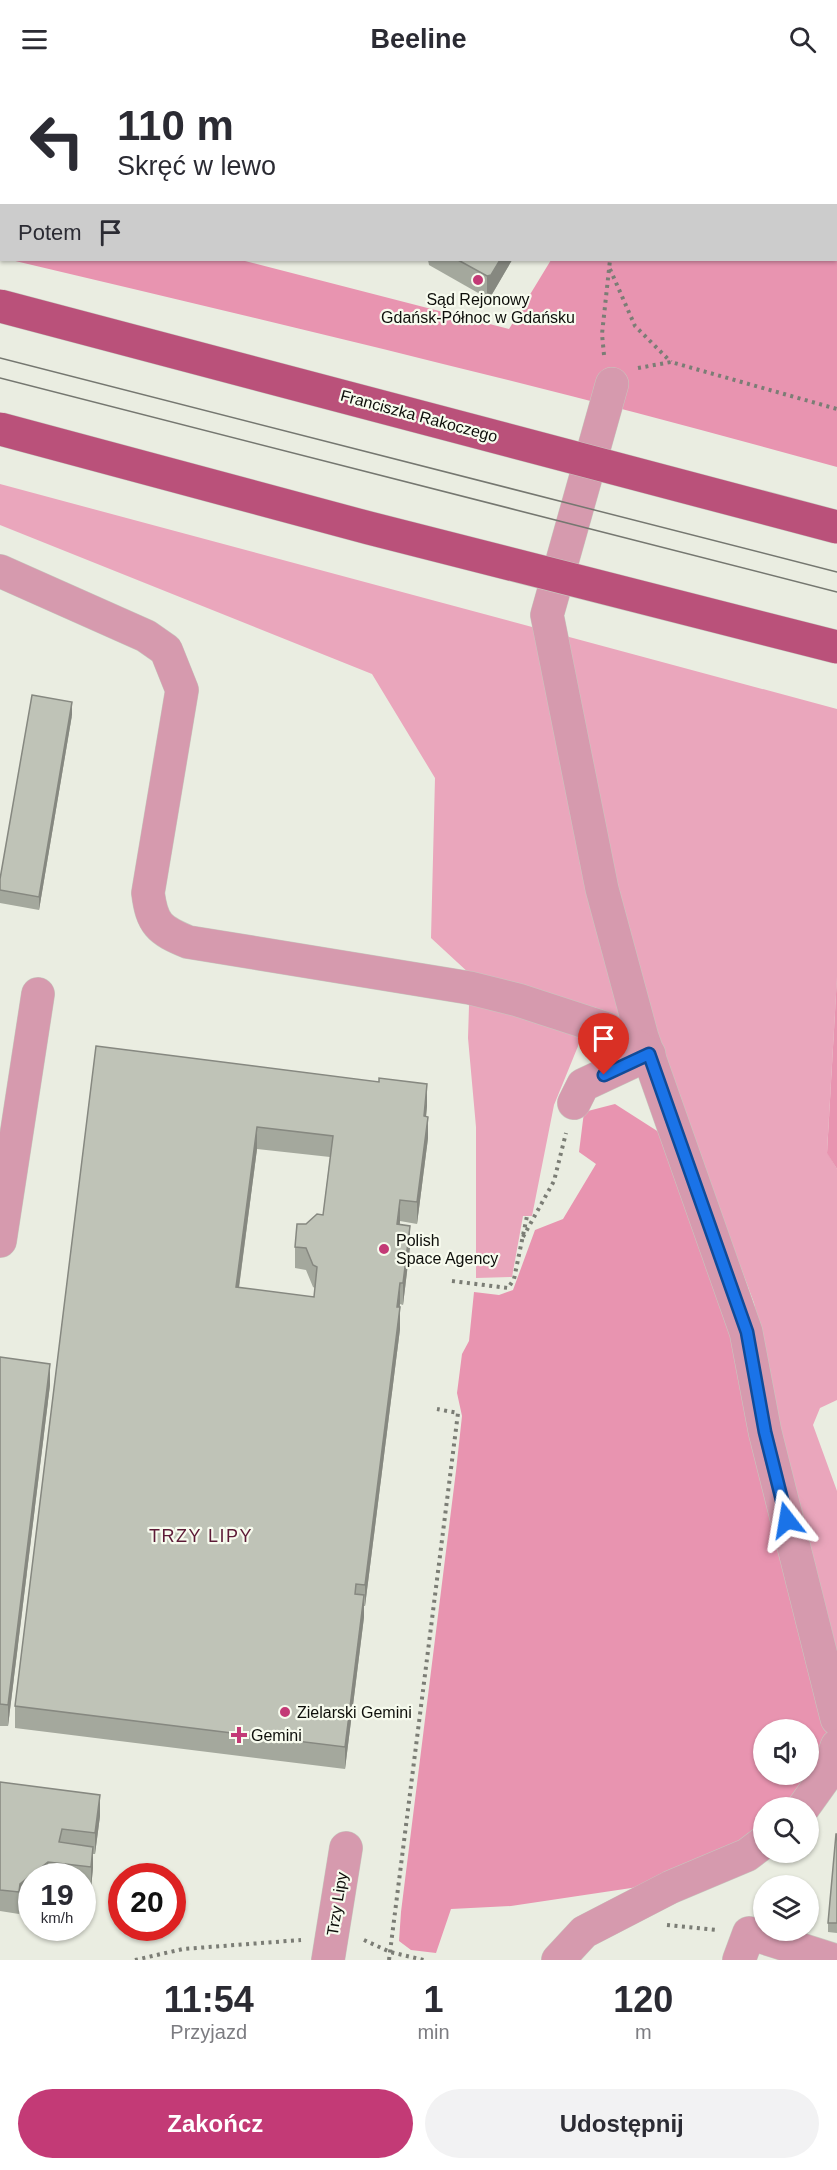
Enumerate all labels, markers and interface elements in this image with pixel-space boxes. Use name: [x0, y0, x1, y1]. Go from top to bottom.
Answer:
icon: menu: [18, 23, 51, 56]
icon: search: [786, 23, 819, 56]
text: Beeline: [370, 24, 467, 54]
icon: left: [18, 102, 96, 180]
text: 110 m: [117, 102, 234, 149]
text: Skręć w lewo: [117, 151, 276, 181]
icon: arrive: [94, 216, 127, 249]
text: Potem: [18, 220, 82, 245]
marker: Sąd Rejonowy Gdańsk-Północ w Gdańsku: [471, 273, 485, 287]
place label: Sąd Rejonowy Gdańsk-Północ w Gdańsku: [381, 291, 575, 326]
street label: Franciszka Rakoczego: [339, 387, 499, 445]
pin: [578, 1013, 629, 1075]
icon: arrive: [587, 1022, 620, 1055]
place label: Polish Space Agency: [396, 1232, 498, 1267]
marker: Polish Space Agency: [377, 1242, 391, 1256]
position arrow: [755, 1488, 819, 1552]
district label: TRZY LIPY: [149, 1526, 253, 1546]
place label: Zielarski Gemini: [297, 1704, 412, 1721]
marker: Zielarski Gemini: [278, 1705, 292, 1719]
map controls: [753, 1719, 819, 1941]
button: sound: [753, 1719, 819, 1785]
place label: Gemini: [251, 1727, 302, 1744]
marker: Gemini: [232, 1728, 246, 1742]
button: search: [753, 1797, 819, 1863]
speed limit sign: 20: [108, 1863, 186, 1941]
street label: Trzy Lipy: [324, 1871, 350, 1937]
button: layers: [753, 1875, 819, 1941]
text: 19: [40, 1878, 74, 1911]
text: km/h: [41, 1909, 73, 1926]
text: 11:54: [164, 1979, 254, 2020]
text: 1: [423, 1979, 444, 2020]
text: 120: [613, 1979, 673, 2020]
text: Przyjazd: [170, 2021, 247, 2043]
text: min: [417, 2021, 450, 2043]
text: m: [635, 2021, 652, 2043]
button: Zakończ: [18, 2089, 413, 2158]
button: Udostępnij: [425, 2089, 819, 2158]

